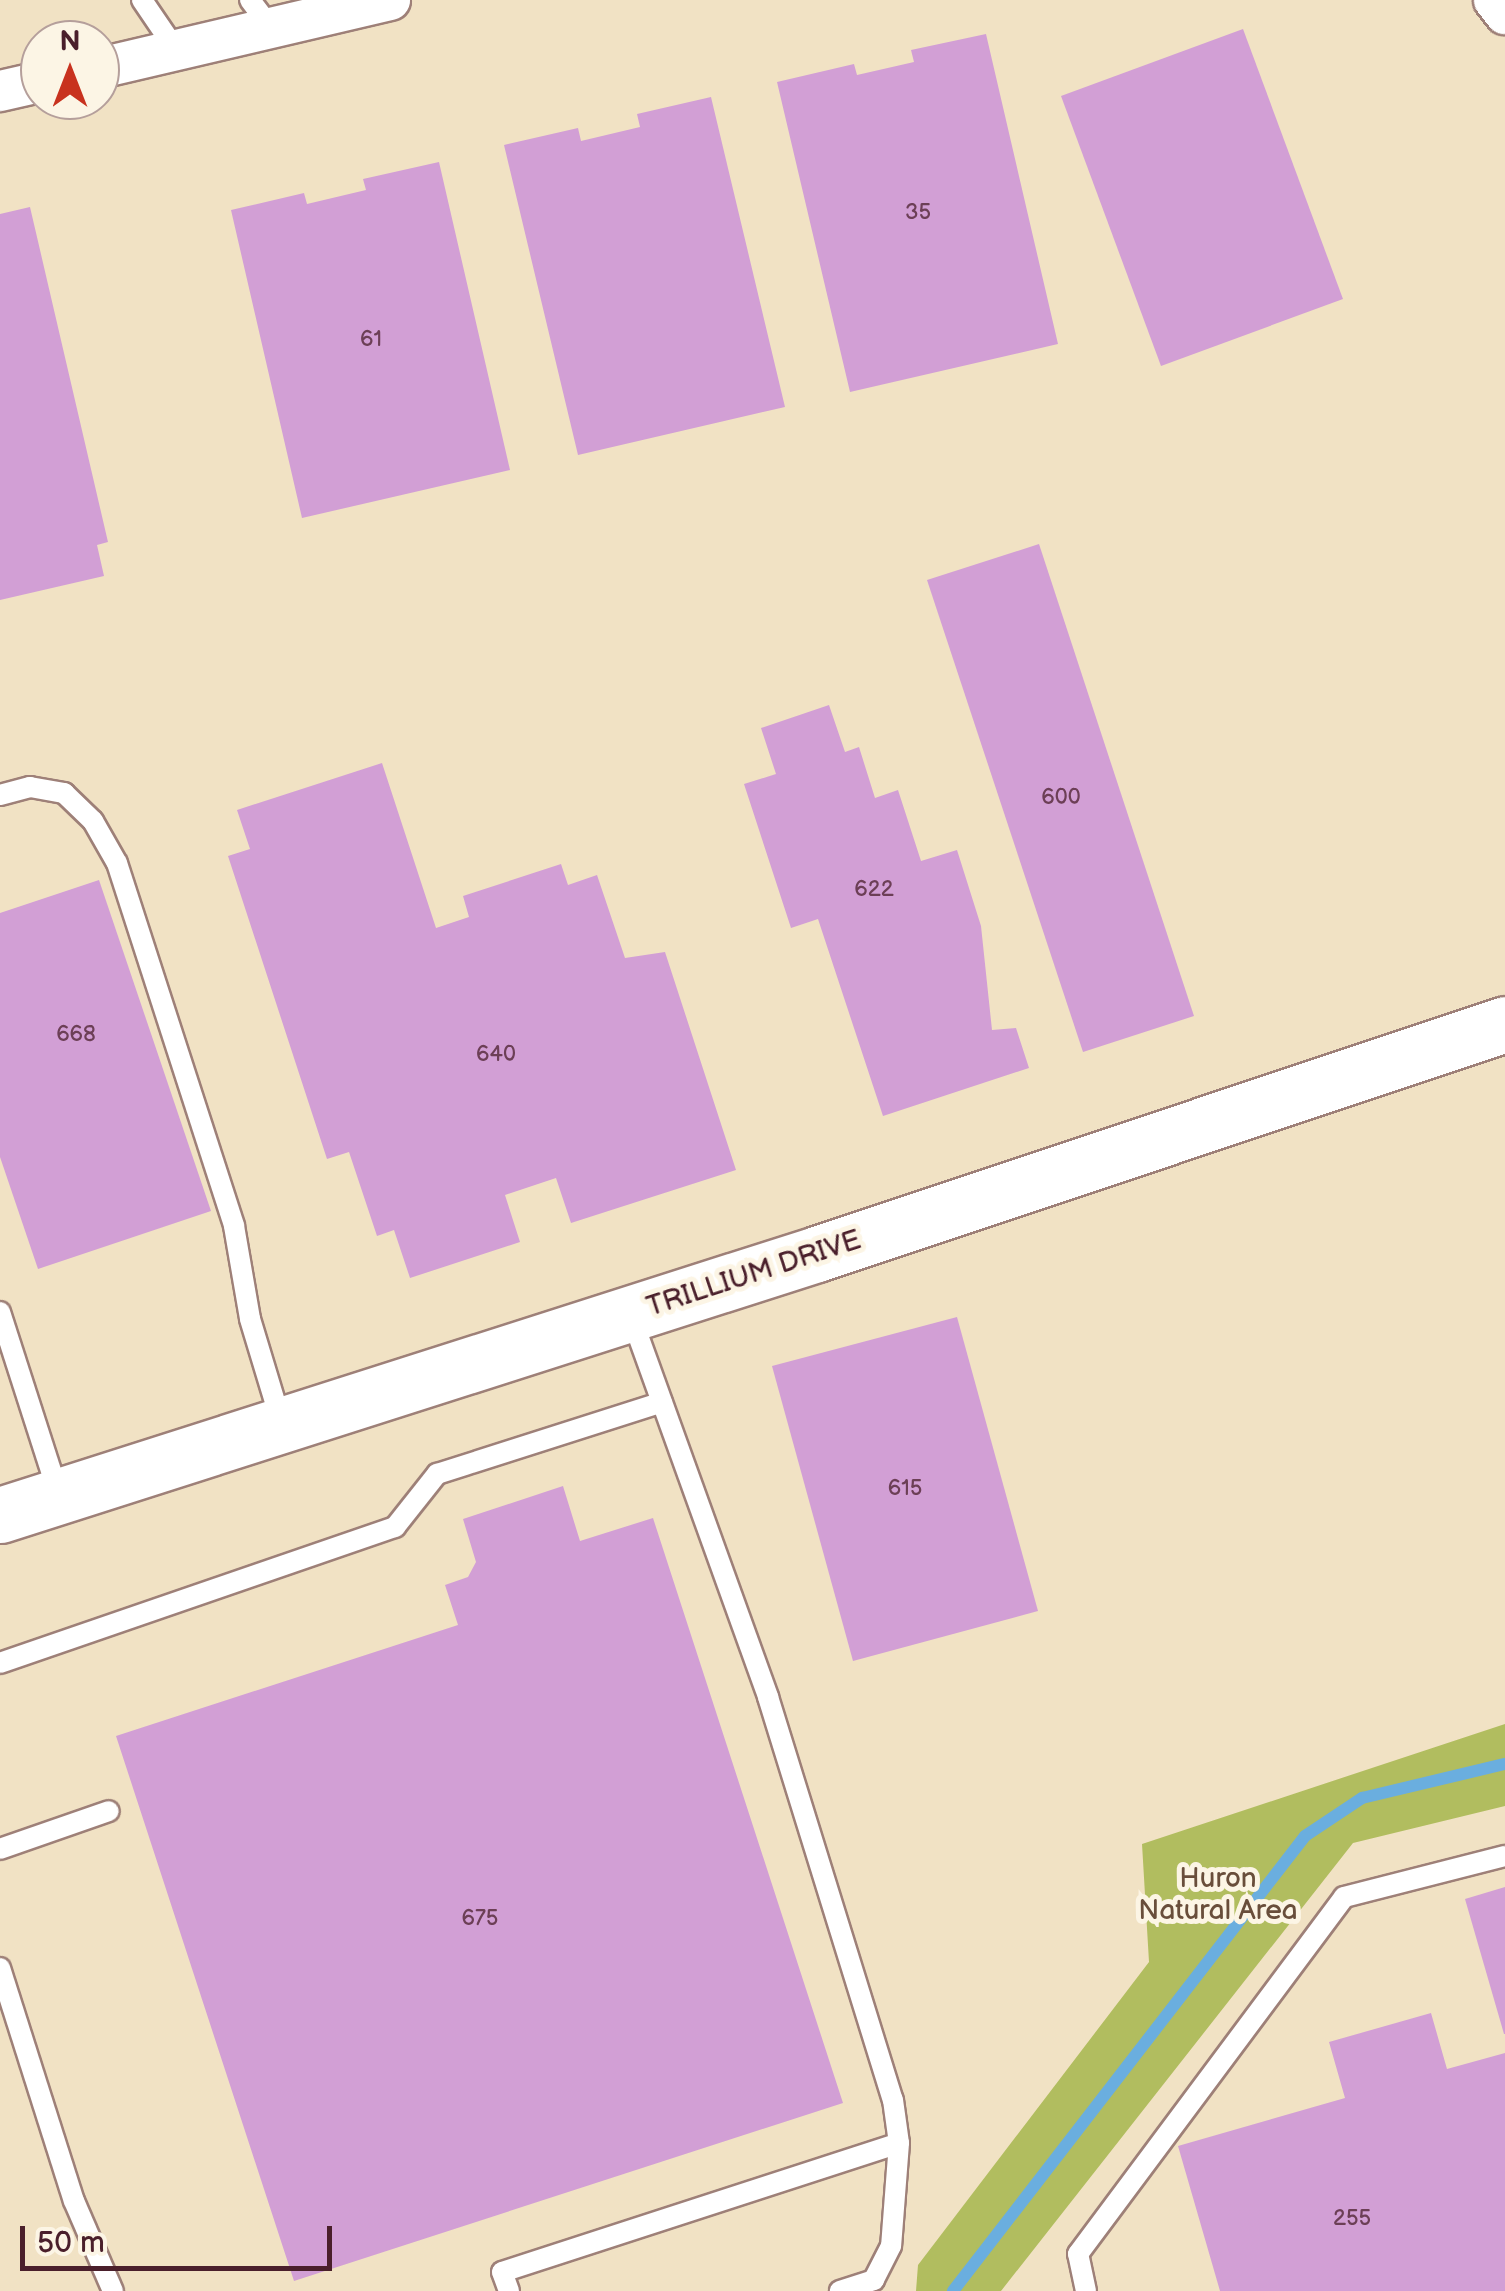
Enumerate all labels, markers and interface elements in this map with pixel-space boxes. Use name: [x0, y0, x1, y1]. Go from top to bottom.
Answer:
north arrow: [20, 20, 120, 120]
text: N: [59, 25, 81, 58]
house number: 35: [905, 200, 931, 226]
house number: 61: [360, 327, 382, 353]
house number: 600: [1041, 785, 1081, 811]
house number: 622: [854, 877, 894, 903]
house number: 668: [56, 1022, 96, 1048]
house number: 640: [476, 1042, 516, 1068]
street label: TRILLIUM DRIVE: [643, 1224, 865, 1324]
house number: 615: [888, 1476, 922, 1502]
park label: Huron Natural Area: [1138, 1862, 1298, 1928]
house number: 675: [462, 1906, 498, 1932]
scale bar: [25, 2206, 338, 2268]
house number: 255: [1333, 2206, 1371, 2232]
text: 50 m: [37, 2225, 105, 2261]

